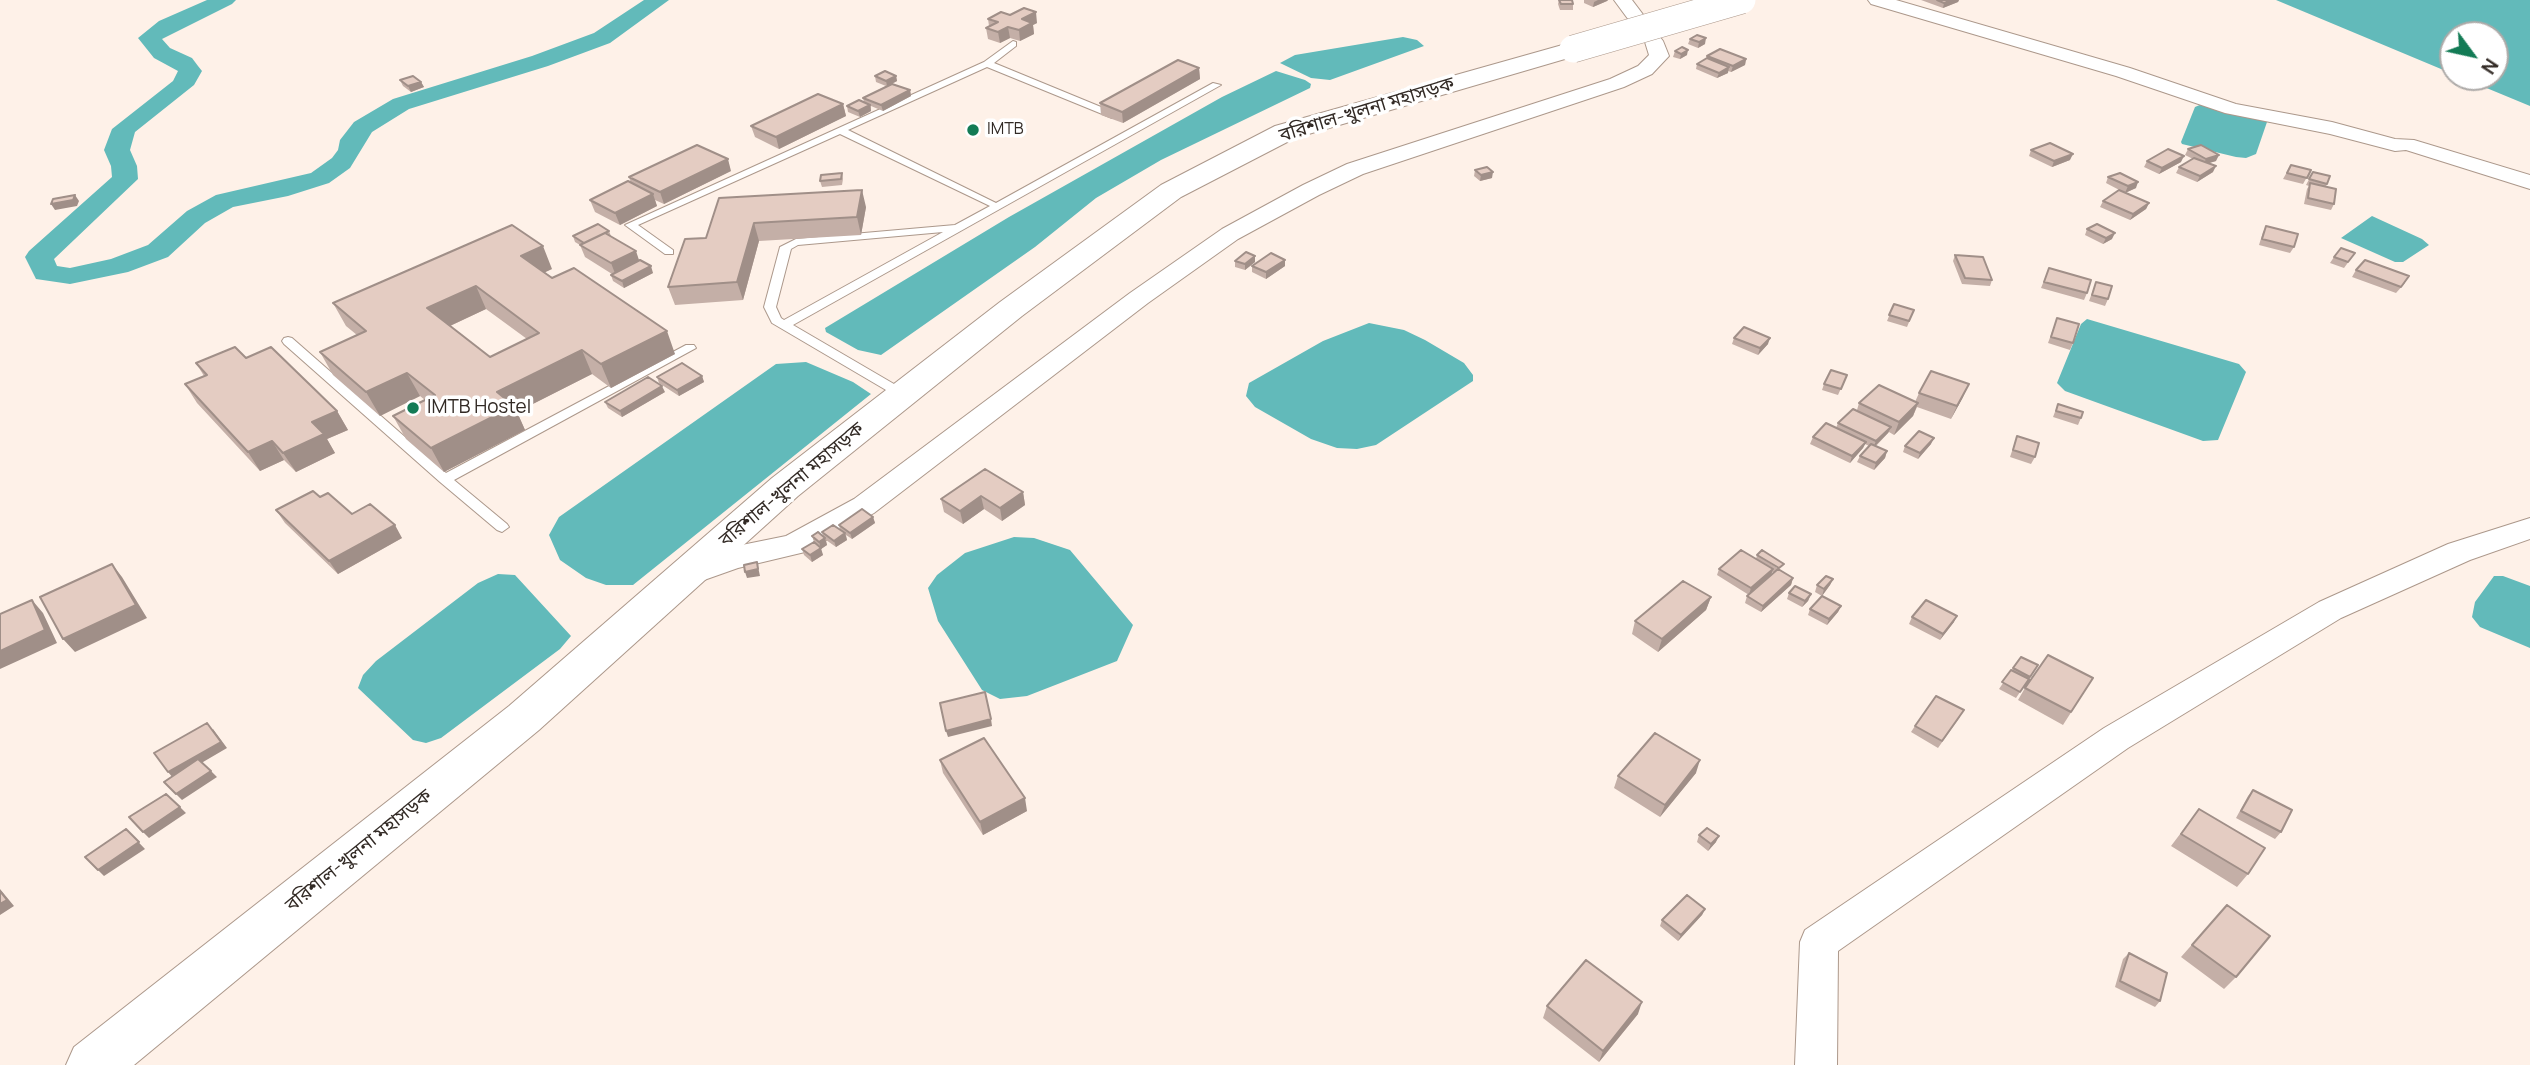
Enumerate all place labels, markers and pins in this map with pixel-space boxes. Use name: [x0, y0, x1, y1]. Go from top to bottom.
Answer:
place label: IMTB: [987, 120, 1024, 140]
marker: IMTB: [965, 122, 981, 138]
place label: IMTB Hostel: [427, 397, 531, 419]
marker: IMTB Hostel: [405, 400, 421, 416]

